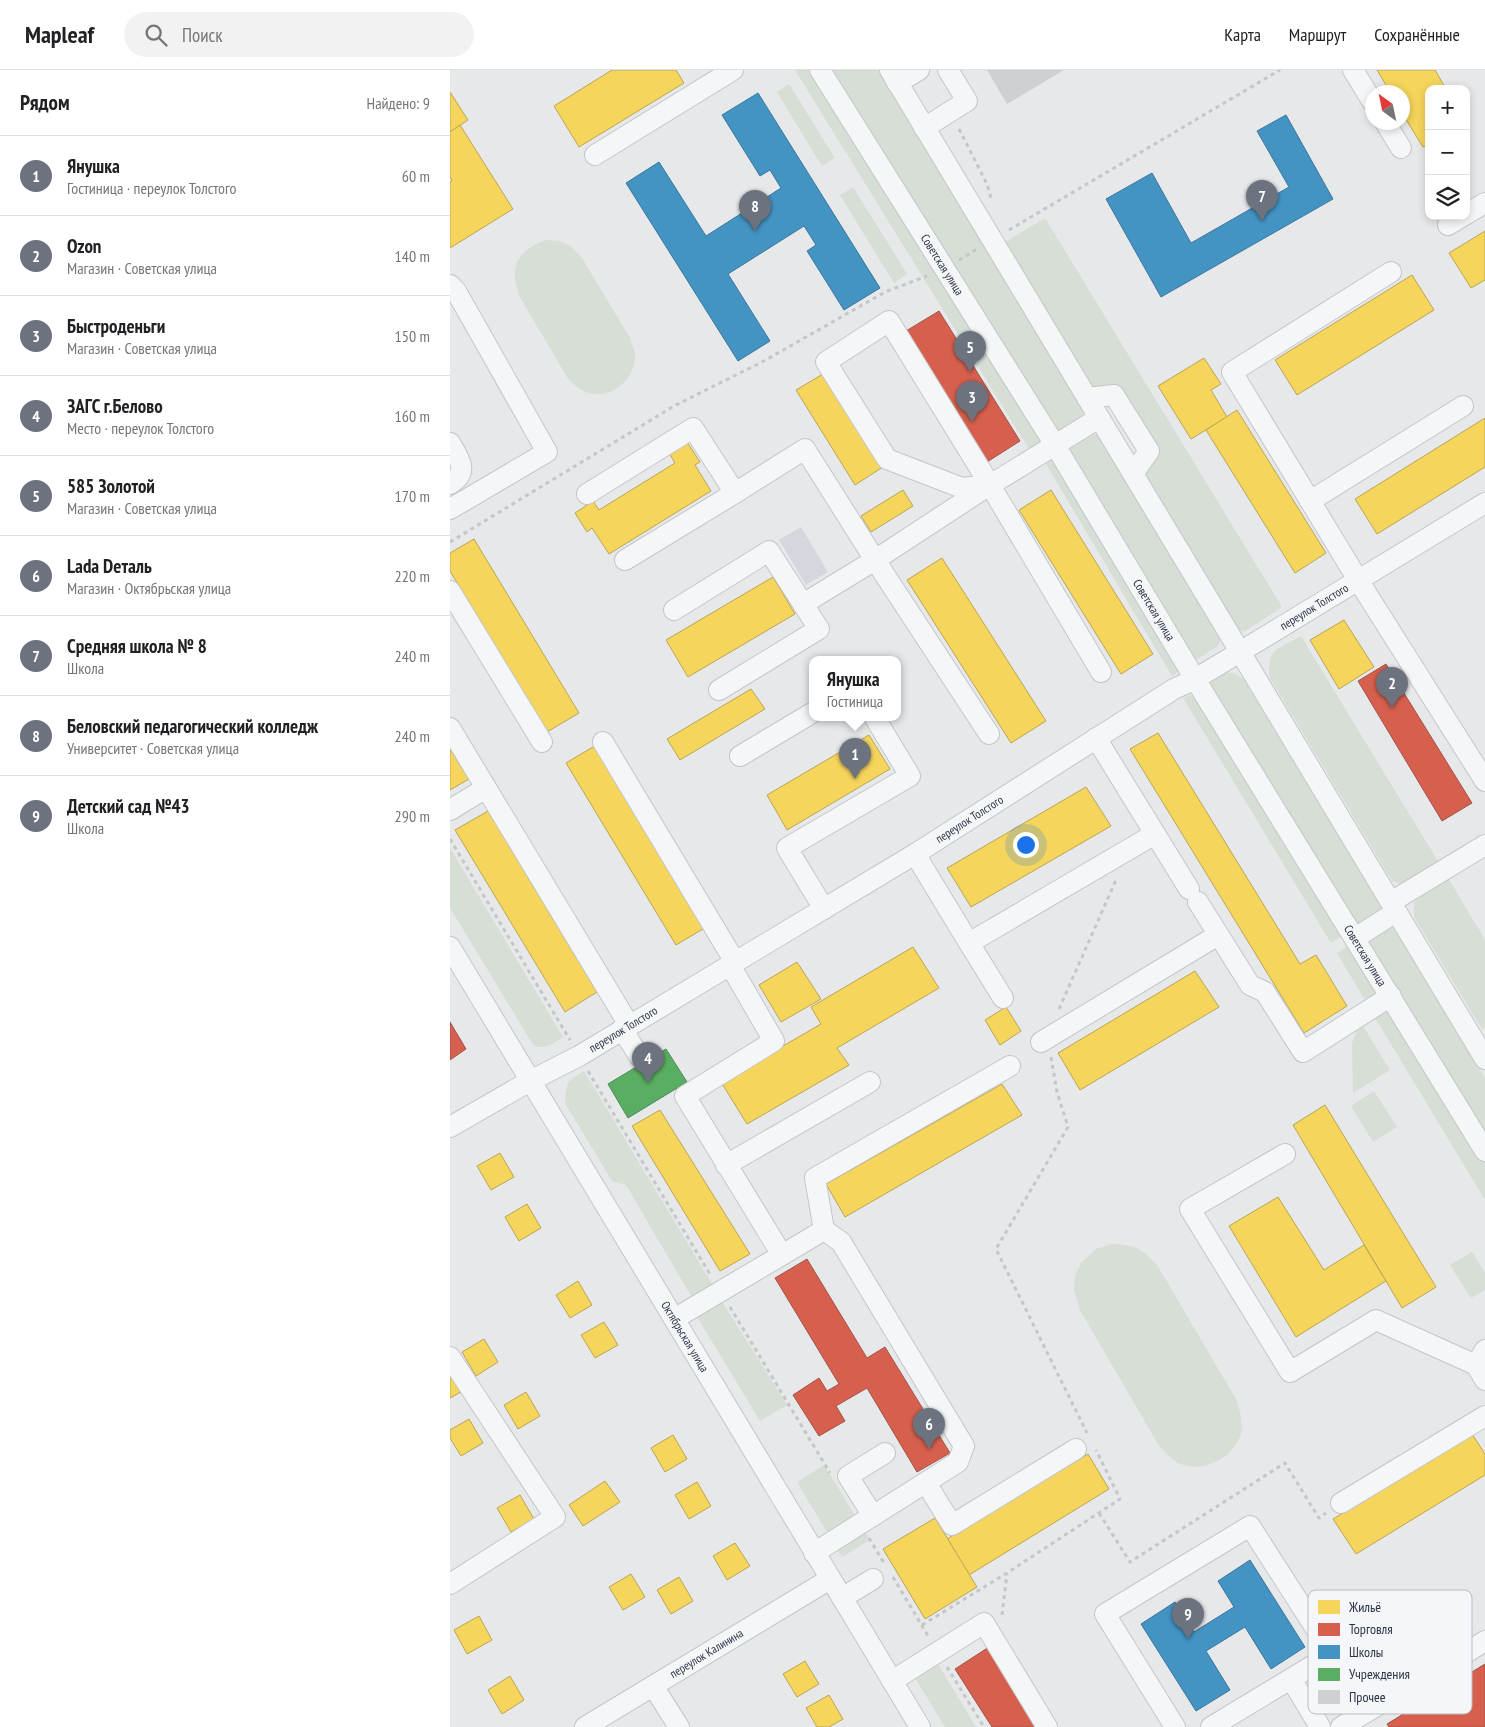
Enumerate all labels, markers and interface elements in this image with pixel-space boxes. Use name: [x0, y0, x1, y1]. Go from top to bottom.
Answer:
search box: [124, 12, 474, 57]
text: Mapleaf: [25, 19, 94, 50]
icon: search: [142, 21, 170, 49]
text: Поиск: [182, 23, 223, 47]
text: Карта: [1224, 23, 1261, 46]
text: Маршрут: [1289, 23, 1346, 46]
text: Сохранённые: [1374, 23, 1460, 46]
north arrow: [1365, 85, 1410, 130]
map controls: [1425, 85, 1470, 220]
button: +: [1425, 85, 1470, 130]
text: Рядом: [20, 89, 70, 116]
text: Найдено: 9: [367, 93, 430, 113]
button: −: [1425, 130, 1470, 175]
text: Янушка: [67, 154, 120, 178]
text: 1: [32, 166, 40, 186]
text: 60 m: [402, 166, 430, 186]
button: layers: [1425, 175, 1470, 220]
text: Гостиница · переулок Толстого: [67, 178, 237, 198]
pin: 7: [1246, 180, 1278, 221]
pin: 8: [739, 190, 771, 231]
street label: Советская улица: [918, 231, 967, 298]
text: Ozon: [67, 234, 101, 258]
text: 2: [32, 246, 40, 266]
text: 140 m: [395, 246, 430, 266]
text: Магазин · Советская улица: [67, 258, 217, 278]
text: Быстроденьги: [67, 314, 165, 338]
text: 3: [32, 326, 40, 346]
text: 150 m: [395, 326, 430, 346]
pin: 5: [954, 331, 986, 372]
text: Магазин · Советская улица: [67, 338, 217, 358]
pin: 3: [956, 381, 988, 422]
text: ЗАГС г.Белово: [67, 394, 163, 418]
text: 4: [32, 406, 40, 426]
text: 160 m: [395, 406, 430, 426]
text: Место · переулок Толстого: [67, 418, 214, 438]
text: 585 Золотой: [67, 474, 155, 498]
text: 5: [32, 486, 40, 506]
text: 170 m: [395, 486, 430, 506]
text: Магазин · Советская улица: [67, 498, 217, 518]
text: Lada Dеталь: [67, 554, 152, 578]
text: 6: [32, 566, 40, 586]
text: 220 m: [395, 566, 430, 586]
street label: Советская улица: [1130, 576, 1179, 644]
text: Магазин · Октябрьская улица: [67, 578, 231, 598]
street label: переулок Толстого: [1277, 580, 1351, 633]
text: Средняя школа № 8: [67, 634, 207, 658]
text: 7: [32, 646, 40, 666]
text: 240 m: [395, 646, 430, 666]
popup: [809, 656, 901, 721]
text: Школа: [67, 658, 104, 678]
text: Янушка: [827, 667, 880, 691]
pin: 2: [1376, 667, 1408, 708]
text: Гостиница: [827, 691, 883, 711]
text: Беловский педагогический колледж: [67, 714, 318, 738]
text: 8: [32, 726, 40, 746]
text: 240 m: [395, 726, 430, 746]
text: Университет · Советская улица: [67, 738, 239, 758]
pin: 1: [839, 738, 871, 779]
street label: переулок Толстого: [933, 792, 1006, 846]
text: Детский сад №43: [67, 794, 190, 818]
text: 9: [32, 806, 40, 826]
text: 290 m: [395, 806, 430, 826]
text: Школа: [67, 818, 104, 838]
your location: [1013, 832, 1039, 858]
street label: Советская улица: [1341, 922, 1390, 989]
street label: переулок Толстого: [586, 1003, 660, 1055]
pin: 4: [632, 1042, 664, 1083]
street label: Октябрьская улица: [658, 1298, 712, 1375]
pin: 6: [913, 1408, 945, 1449]
legend: [1308, 1590, 1472, 1714]
pin: 9: [1172, 1598, 1204, 1639]
text: Жильё: [1348, 1598, 1381, 1616]
text: Торговля: [1349, 1620, 1393, 1638]
street label: переулок Калинина: [667, 1625, 746, 1681]
text: Школы: [1349, 1643, 1383, 1661]
text: Учреждения: [1349, 1665, 1410, 1683]
text: Прочее: [1349, 1688, 1386, 1706]

